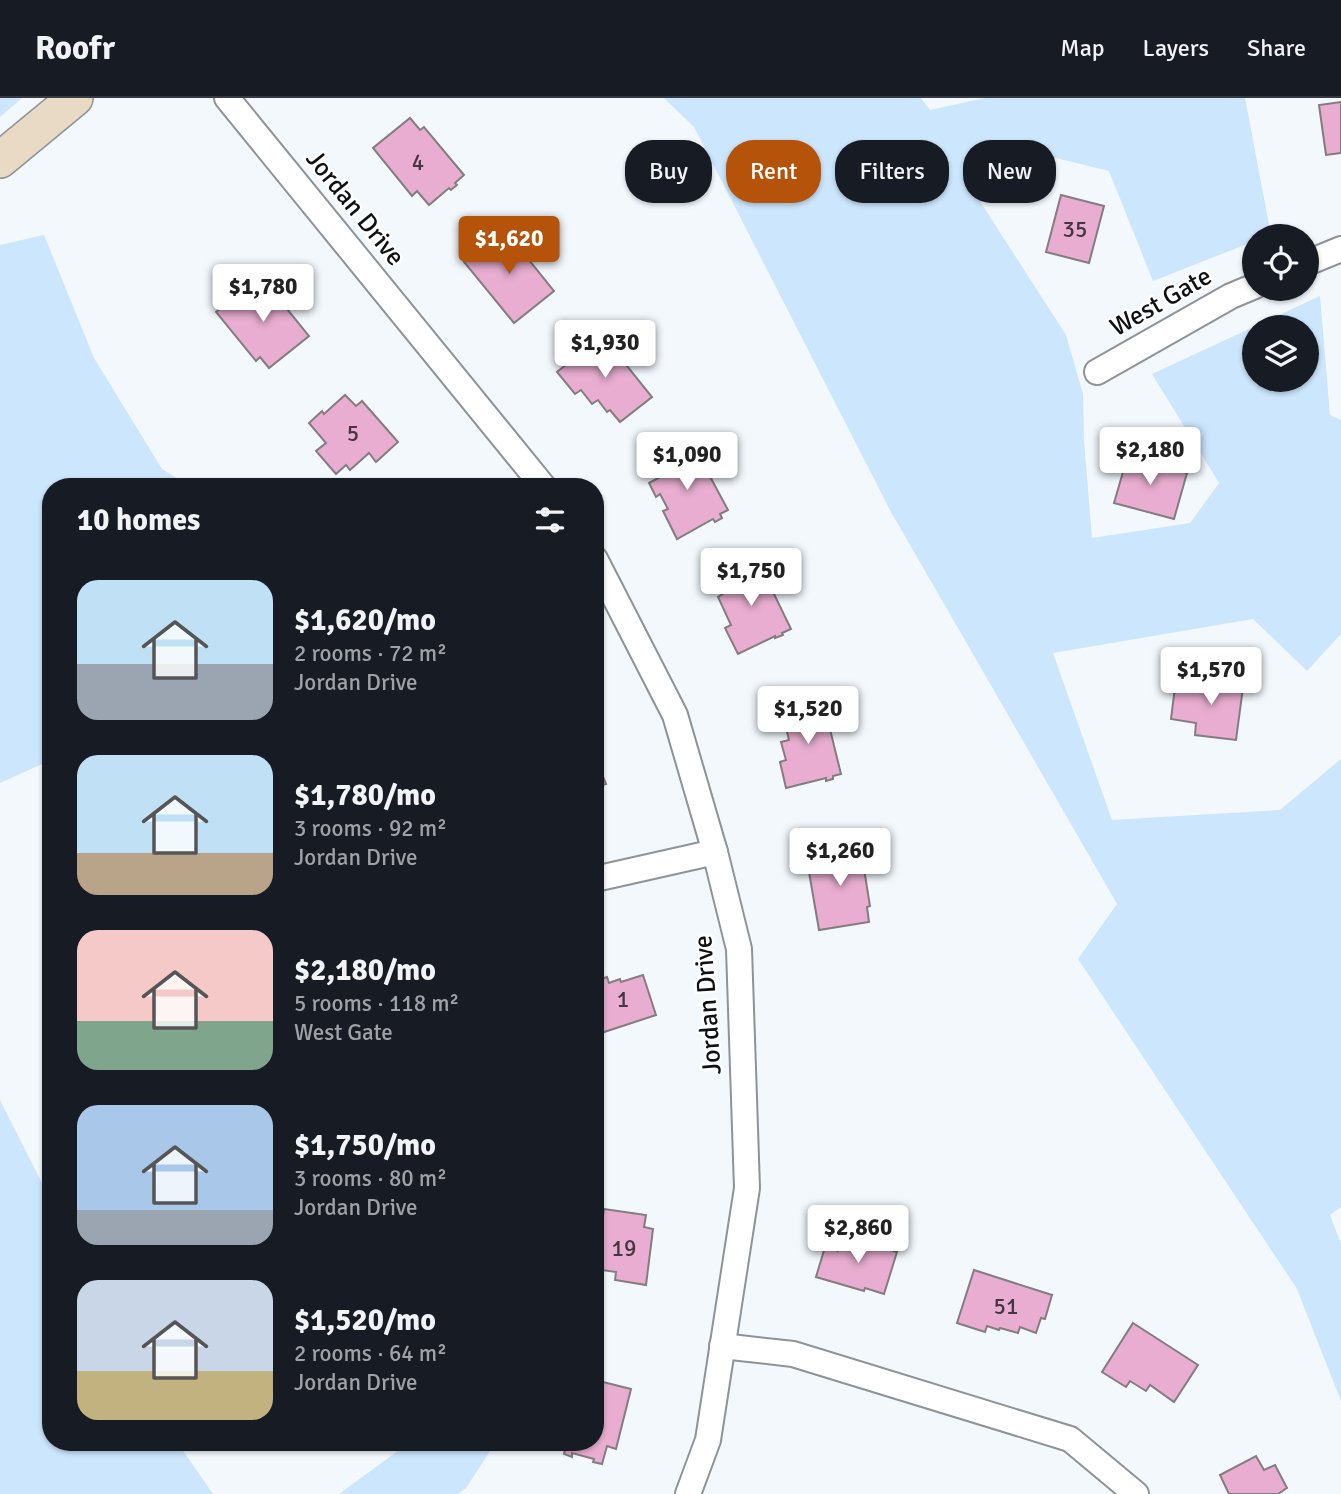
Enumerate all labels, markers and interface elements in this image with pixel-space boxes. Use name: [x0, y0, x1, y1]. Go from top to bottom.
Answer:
text: Roofr: [35, 28, 115, 69]
text: Map: [1060, 33, 1105, 63]
text: Layers: [1143, 33, 1209, 63]
text: Share: [1247, 33, 1306, 63]
chip: Buy: [625, 140, 712, 203]
chip: Rent: [726, 140, 821, 203]
chip: Filters: [835, 140, 949, 203]
chip: New: [963, 140, 1056, 203]
street label: Jordan Drive: [299, 144, 411, 272]
house number: 4: [412, 148, 424, 177]
house number: 35: [1063, 215, 1087, 244]
pin: $1,620: [452, 216, 566, 276]
text: $1,620: [475, 224, 543, 253]
map controls: [1242, 224, 1319, 392]
button: locate: [1242, 224, 1319, 301]
street label: West Gate: [1105, 260, 1217, 344]
pin: $1,780: [206, 264, 320, 324]
text: $1,780: [229, 272, 297, 301]
button: layers: [1242, 315, 1319, 392]
pin: $1,930: [548, 320, 662, 380]
text: $1,930: [571, 328, 639, 357]
house number: 5: [347, 419, 359, 448]
pin: $2,180: [1093, 428, 1207, 487]
pin: $1,090: [630, 432, 744, 492]
text: $2,180: [1116, 435, 1184, 464]
text: $1,090: [653, 440, 721, 469]
icon: filters: [531, 501, 569, 539]
text: 10 homes: [77, 502, 200, 539]
pin: $1,750: [694, 548, 808, 608]
text: $1,750: [717, 556, 785, 585]
text: $1,620/mo: [294, 602, 436, 639]
icon: home: [133, 608, 217, 692]
text: 2 rooms · 72 m²: [294, 639, 447, 668]
pin: $1,570: [1154, 648, 1268, 707]
text: $1,570: [1177, 655, 1245, 684]
text: Jordan Drive: [294, 668, 417, 697]
pin: $1,520: [751, 686, 865, 746]
text: $1,520: [774, 694, 842, 723]
text: $1,780/mo: [294, 777, 436, 814]
icon: home: [133, 783, 217, 867]
text: 3 rooms · 92 m²: [294, 814, 447, 843]
pin: $1,260: [783, 828, 897, 888]
text: $1,260: [806, 836, 874, 865]
text: Jordan Drive: [294, 843, 417, 872]
street label: Jordan Drive: [687, 934, 729, 1076]
text: $2,180/mo: [294, 952, 436, 989]
icon: home: [133, 958, 217, 1042]
house number: 1: [617, 985, 629, 1014]
text: 5 rooms · 118 m²: [294, 989, 459, 1018]
text: West Gate: [294, 1018, 393, 1047]
text: $1,750/mo: [294, 1127, 436, 1164]
icon: home: [133, 1133, 217, 1217]
text: 3 rooms · 80 m²: [294, 1164, 447, 1193]
text: Jordan Drive: [294, 1193, 417, 1222]
pin: $2,860: [801, 1206, 915, 1265]
text: $2,860: [824, 1213, 892, 1242]
house number: 19: [612, 1234, 636, 1263]
house number: 51: [994, 1292, 1018, 1321]
text: $1,520/mo: [294, 1302, 436, 1339]
icon: home: [133, 1308, 217, 1392]
text: 2 rooms · 64 m²: [294, 1339, 447, 1368]
text: Jordan Drive: [294, 1368, 417, 1397]

